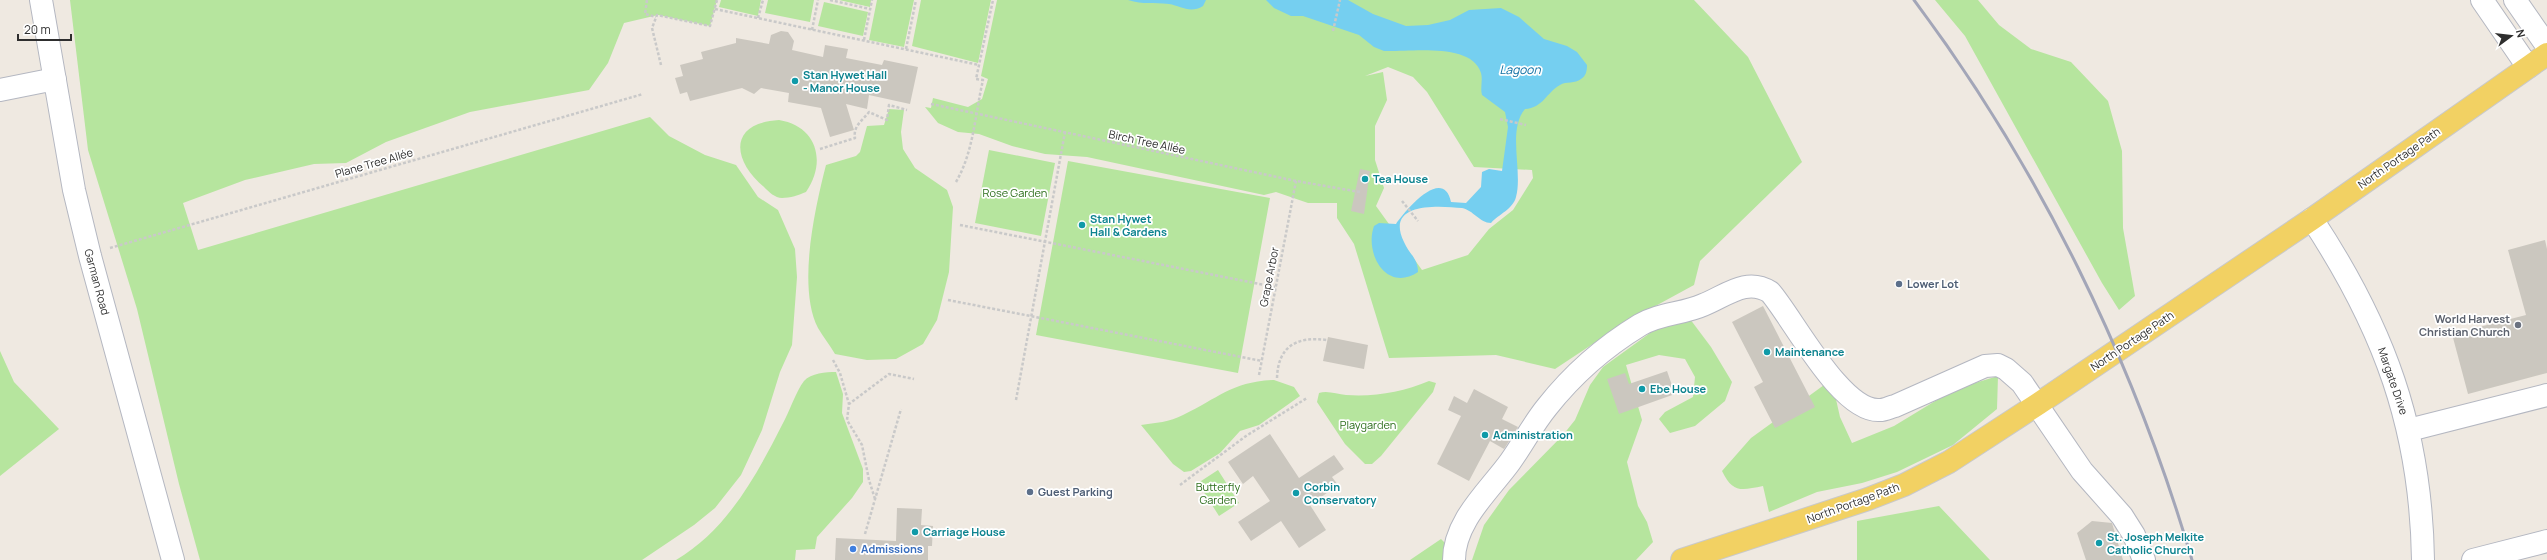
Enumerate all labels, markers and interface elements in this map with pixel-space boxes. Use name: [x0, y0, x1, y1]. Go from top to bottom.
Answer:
scale bar: [18, 16, 71, 42]
north arrow: [2491, 16, 2531, 56]
text: 20 m: [24, 21, 51, 38]
text: N: [2513, 28, 2529, 39]
water label: Lagoon: [1499, 61, 1541, 78]
place label: Stan Hywet Hall - Manor House: [803, 67, 887, 95]
marker: Stan Hywet Hall - Manor House: [790, 76, 800, 86]
street label: North Portage Path: [2355, 124, 2443, 192]
street label: Birch Tree Allée: [1107, 126, 1187, 157]
street label: Plane Tree Allée: [333, 144, 415, 181]
place label: Tea House: [1373, 171, 1428, 186]
marker: Tea House: [1360, 174, 1370, 184]
park label: Rose Garden: [983, 185, 1047, 200]
place label: Stan Hywet Hall & Gardens: [1090, 211, 1167, 239]
marker: Stan Hywet Hall & Gardens: [1077, 220, 1087, 230]
street label: Grape Arbor: [1255, 246, 1282, 308]
street label: Garman Road: [81, 247, 114, 317]
place label: Lower Lot: [1907, 276, 1959, 291]
marker: Lower Lot: [1894, 279, 1904, 289]
street label: North Portage Path: [2087, 307, 2176, 374]
place label: World Harvest Christian Church: [2419, 311, 2510, 339]
marker: World Harvest Christian Church: [2513, 320, 2523, 330]
place label: Maintenance: [1775, 344, 1845, 359]
street label: Margate Drive: [2375, 345, 2412, 417]
marker: Maintenance: [1762, 347, 1772, 357]
place label: Ebe House: [1650, 381, 1707, 396]
marker: Ebe House: [1637, 384, 1647, 394]
park label: Playgarden: [1340, 417, 1396, 432]
place label: Administration: [1493, 427, 1573, 442]
marker: Administration: [1480, 430, 1490, 440]
park label: Butterfly Garden: [1196, 479, 1240, 507]
place label: Corbin Conservatory: [1304, 479, 1377, 507]
street label: North Portage Path: [1805, 479, 1901, 526]
place label: Guest Parking: [1038, 484, 1113, 499]
marker: Guest Parking: [1025, 487, 1035, 497]
marker: Corbin Conservatory: [1291, 488, 1301, 498]
place label: Carriage House: [923, 524, 1006, 539]
marker: Carriage House: [910, 527, 920, 537]
place label: St. Joseph Melkite Catholic Church: [2107, 529, 2205, 557]
marker: St. Joseph Melkite Catholic Church: [2094, 538, 2104, 548]
place label: Admissions: [861, 541, 923, 556]
marker: Admissions: [848, 544, 858, 554]

